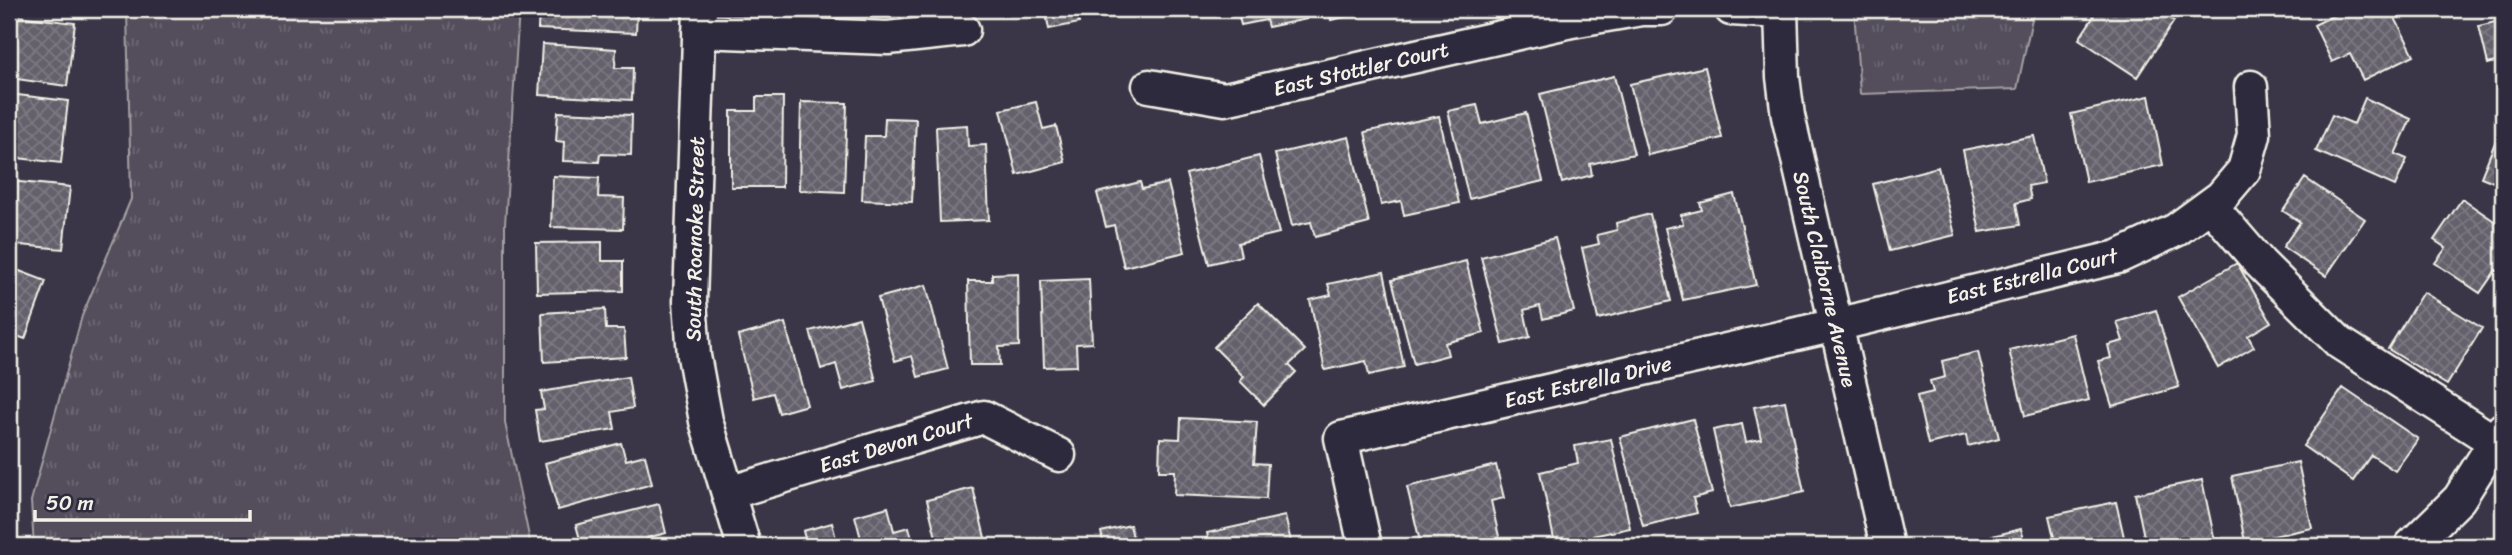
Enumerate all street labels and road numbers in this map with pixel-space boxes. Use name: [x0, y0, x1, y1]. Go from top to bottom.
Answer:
street label: East Stottler Court: [1269, 30, 1453, 108]
street label: South Roanoke Street: [674, 136, 716, 342]
street label: South Claiborne Avenue: [1782, 167, 1868, 391]
street label: East Estrella Court: [1942, 236, 2123, 316]
street label: East Estrella Drive: [1500, 344, 1676, 420]
street label: East Devon Court: [814, 401, 979, 484]

